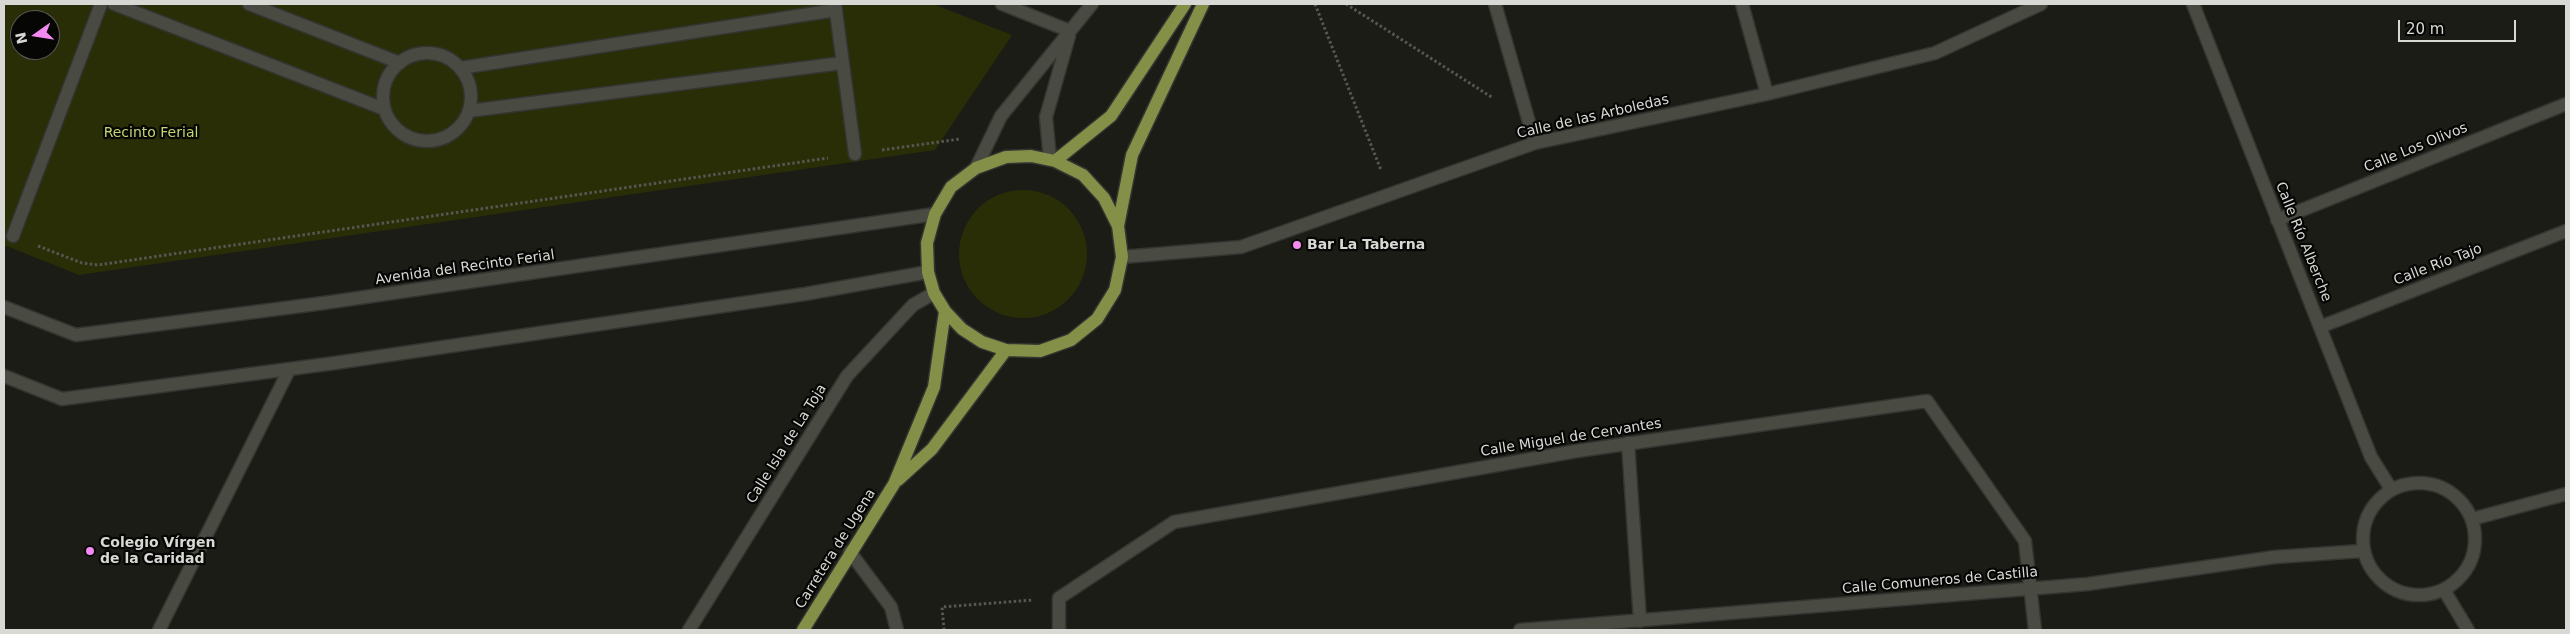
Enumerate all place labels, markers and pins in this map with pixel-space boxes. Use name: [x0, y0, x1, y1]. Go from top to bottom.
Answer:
place label: Bar La Taberna: [1307, 237, 1425, 253]
marker: Bar La Taberna: [1291, 239, 1303, 251]
place label: Colegio Vírgen de la Caridad: [100, 535, 216, 568]
marker: Colegio Vírgen de la Caridad: [84, 545, 96, 557]

